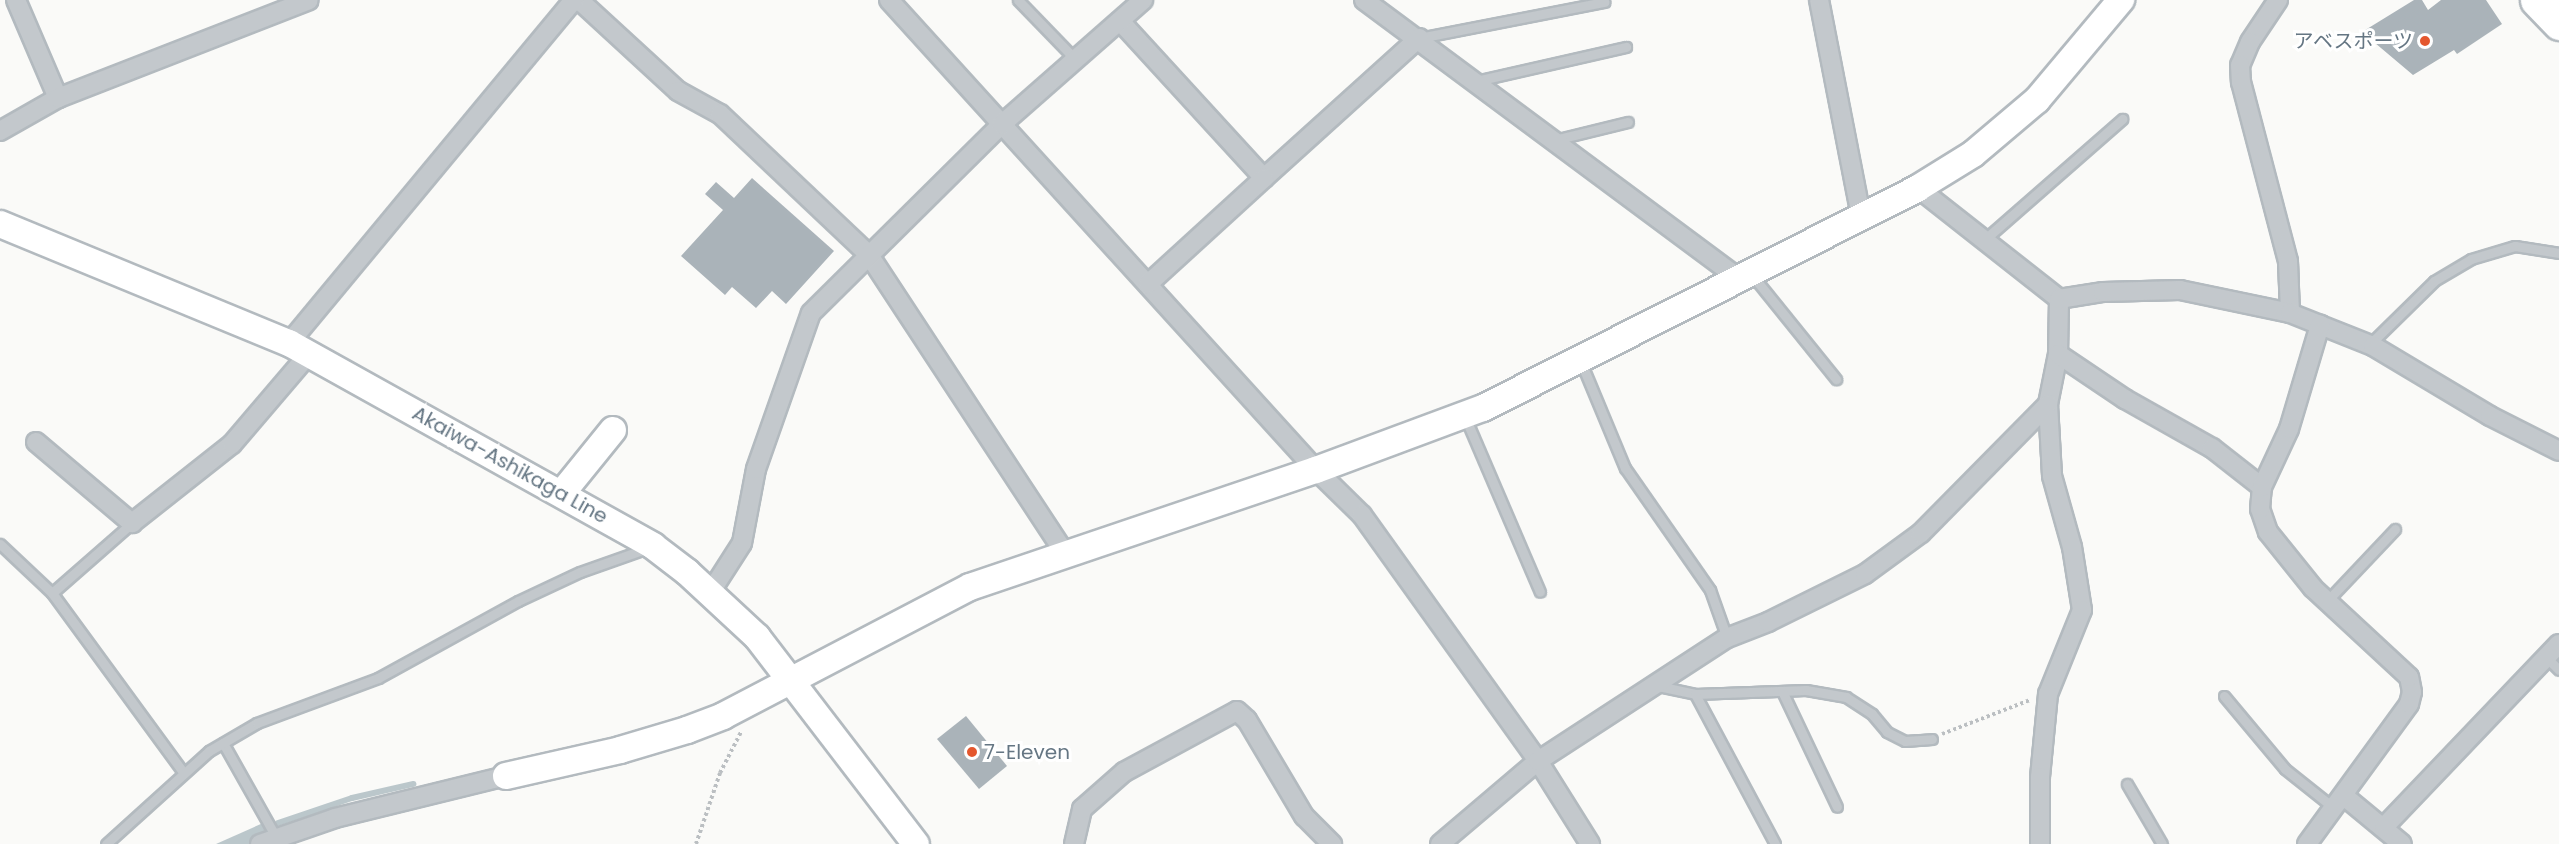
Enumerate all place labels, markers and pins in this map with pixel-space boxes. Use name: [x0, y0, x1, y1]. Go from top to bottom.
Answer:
place label: アベスポーツ: [2293, 29, 2413, 53]
marker: アベスポーツ: [2418, 34, 2432, 48]
place label: 7-Eleven: [984, 740, 1070, 764]
marker: 7-Eleven: [965, 745, 979, 759]

